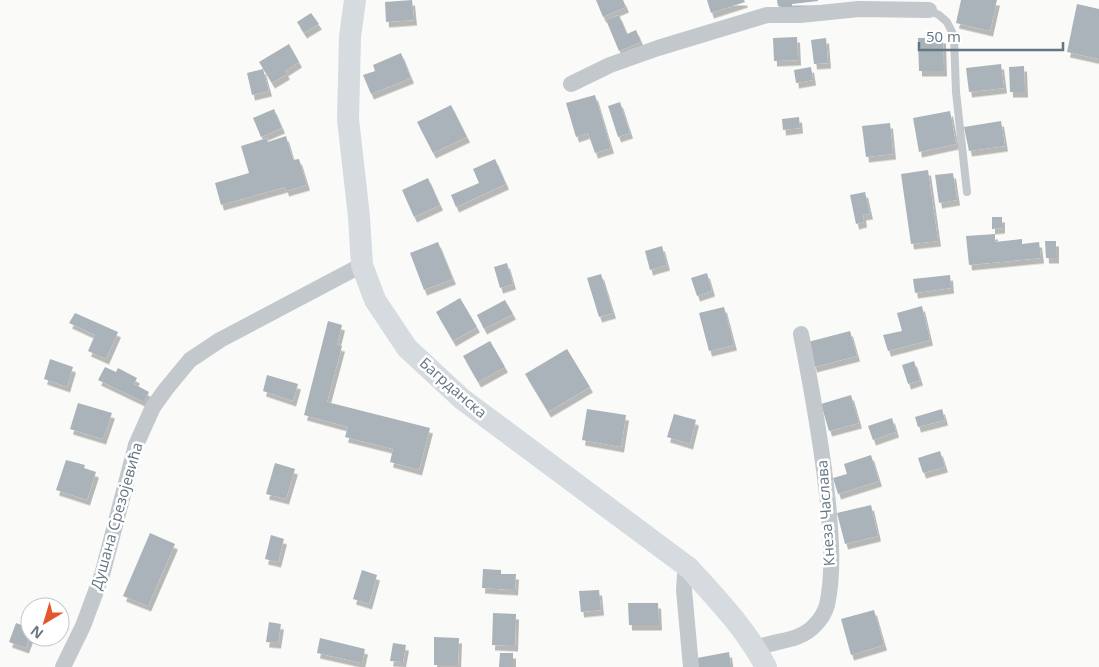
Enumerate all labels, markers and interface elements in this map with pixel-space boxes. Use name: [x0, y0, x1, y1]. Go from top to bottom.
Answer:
scale bar: [919, 20, 1063, 52]
text: 50 m: [926, 26, 961, 46]
street label: Багрданска: [416, 353, 491, 422]
street label: Душана Срезојевића: [85, 440, 147, 592]
street label: Кнеза Часлава: [811, 459, 839, 567]
north arrow: [20, 597, 70, 647]
text: N: [26, 622, 47, 644]

